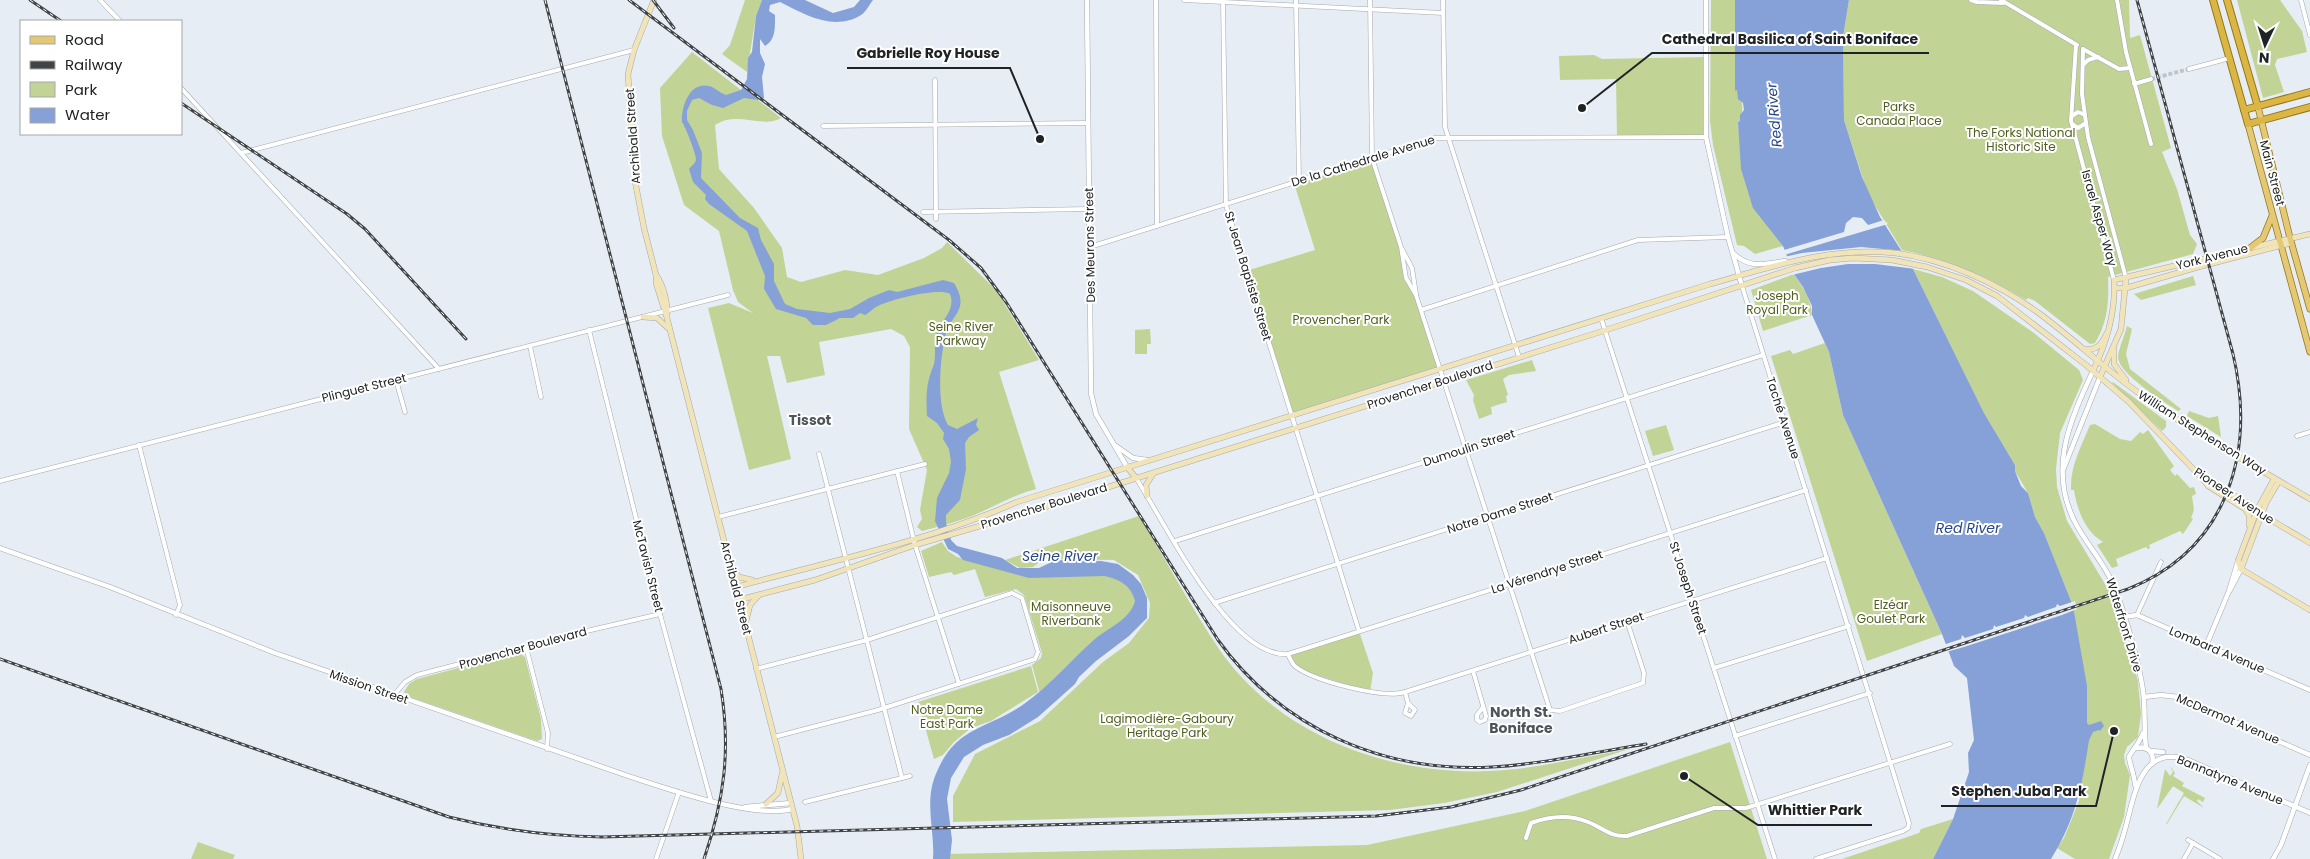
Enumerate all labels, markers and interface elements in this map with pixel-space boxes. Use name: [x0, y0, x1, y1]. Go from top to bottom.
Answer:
legend: [20, 20, 182, 135]
north arrow: [2240, 20, 2290, 70]
callout: Cathedral Basilica of Saint Boniface: [1652, 24, 1929, 53]
text: Road: [65, 29, 104, 50]
text: Cathedral Basilica of Saint Boniface: [1662, 29, 1919, 49]
callout: Gabrielle Roy House: [847, 39, 1010, 68]
text: Gabrielle Roy House: [856, 43, 1000, 63]
text: N: [2258, 48, 2270, 68]
text: Railway: [65, 54, 123, 75]
text: Park: [65, 79, 97, 100]
water label: Red River: [1761, 81, 1787, 148]
street label: Archibald Street: [621, 88, 644, 185]
park label: Parks Canada Place: [1856, 98, 1942, 129]
text: Water: [65, 104, 111, 125]
park label: The Forks National Historic Site: [1967, 124, 2076, 155]
street label: De la Cathedrale Avenue: [1289, 131, 1437, 191]
street label: Main Street: [2256, 138, 2289, 208]
street label: Israel Asper Way: [2078, 168, 2121, 268]
street label: Des Meurons Street: [1080, 187, 1099, 303]
street label: St Jean Baptiste Street: [1221, 209, 1276, 343]
street label: York Avenue: [2174, 239, 2250, 274]
park label: Joseph Royal Park: [1746, 287, 1809, 318]
park label: Provencher Park: [1293, 311, 1390, 328]
park label: Seine River Parkway: [929, 318, 994, 349]
street label: Provencher Boulevard: [1365, 356, 1495, 413]
street label: Plinguet Street: [320, 369, 408, 406]
street label: Taché Avenue: [1762, 375, 1805, 461]
street label: William Stephenson Way: [2135, 386, 2270, 479]
district label: Tissot: [789, 410, 832, 430]
street label: Dumoulin Street: [1421, 425, 1517, 470]
street label: Pioneer Avenue: [2191, 463, 2278, 528]
street label: Provencher Boulevard: [978, 478, 1109, 533]
street label: Notre Dame Street: [1445, 487, 1555, 538]
street label: McTavish Street: [629, 518, 668, 614]
water label: Red River: [1936, 518, 2001, 538]
street label: Archibald Street: [717, 539, 756, 637]
street label: St Joseph Street: [1665, 539, 1711, 636]
street label: La Vérendrye Street: [1489, 545, 1605, 598]
water label: Seine River: [1022, 546, 1099, 566]
street label: Waterfront Drive: [2102, 576, 2147, 674]
park label: Elzéar Goulet Park: [1857, 596, 1926, 627]
park label: Maisonneuve Riverbank: [1031, 598, 1111, 629]
street label: Aubert Street: [1566, 607, 1646, 648]
street label: Provencher Boulevard: [457, 622, 589, 673]
street label: Lombard Avenue: [2167, 622, 2268, 677]
street label: Mission Street: [327, 665, 411, 708]
street label: McDermot Avenue: [2174, 689, 2282, 748]
park label: Notre Dame East Park: [911, 701, 983, 732]
district label: North St. Boniface: [1489, 702, 1553, 738]
park label: Lagimodière-Gaboury Heritage Park: [1100, 710, 1234, 741]
street label: Bannatyne Avenue: [2174, 750, 2286, 809]
callout: Stephen Juba Park: [1941, 777, 2096, 806]
text: Stephen Juba Park: [1951, 781, 2087, 801]
callout: Whittier Park: [1758, 796, 1872, 825]
text: Whittier Park: [1768, 800, 1862, 820]

